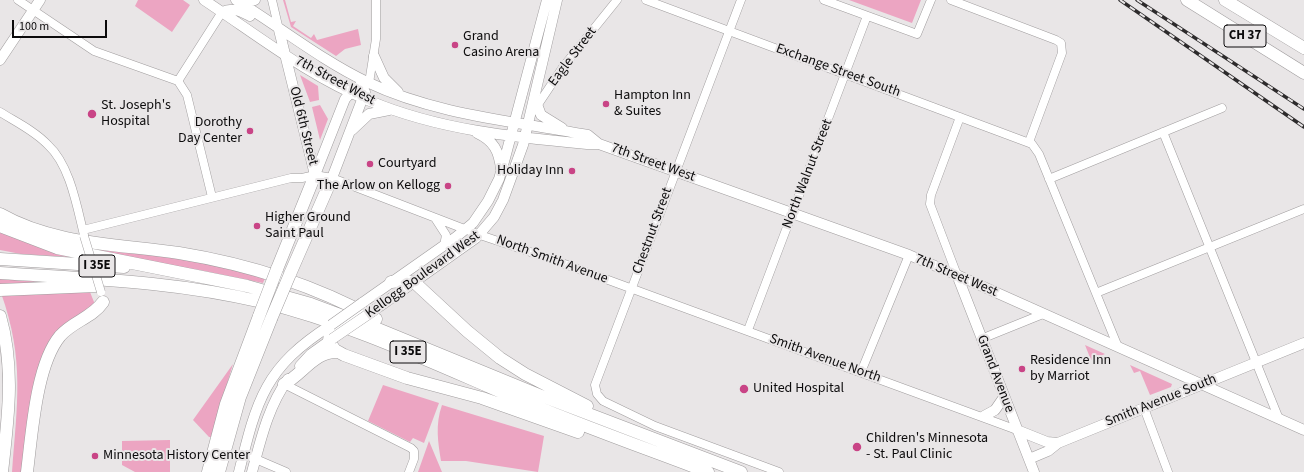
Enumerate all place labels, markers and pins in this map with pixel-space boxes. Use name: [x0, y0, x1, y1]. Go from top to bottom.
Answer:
place label: Grand Casino Arena: [463, 29, 539, 62]
marker: Grand Casino Arena: [450, 40, 460, 50]
place label: Hampton Inn & Suites: [614, 88, 691, 120]
place label: St. Joseph's Hospital: [101, 98, 171, 130]
marker: Hampton Inn & Suites: [601, 99, 611, 109]
marker: St. Joseph's Hospital: [86, 108, 98, 120]
place label: Dorothy Day Center: [178, 115, 242, 148]
marker: Dorothy Day Center: [245, 126, 255, 136]
place label: Courtyard: [378, 156, 437, 172]
marker: Courtyard: [365, 159, 375, 169]
place label: Holiday Inn: [497, 163, 564, 179]
marker: Holiday Inn: [567, 166, 577, 176]
place label: The Arlow on Kellogg: [317, 178, 440, 194]
marker: The Arlow on Kellogg: [443, 181, 453, 191]
place label: Higher Ground Saint Paul: [265, 210, 351, 242]
marker: Higher Ground Saint Paul: [252, 221, 262, 231]
place label: Residence Inn by Marriot: [1030, 353, 1111, 386]
marker: Residence Inn by Marriot: [1017, 364, 1027, 374]
place label: United Hospital: [753, 381, 844, 397]
marker: United Hospital: [738, 383, 750, 395]
place label: Children's Minnesota - St. Paul Clinic: [866, 431, 988, 464]
marker: Children's Minnesota - St. Paul Clinic: [851, 441, 863, 453]
place label: Minnesota History Center: [103, 448, 250, 464]
marker: Minnesota History Center: [90, 451, 100, 461]

